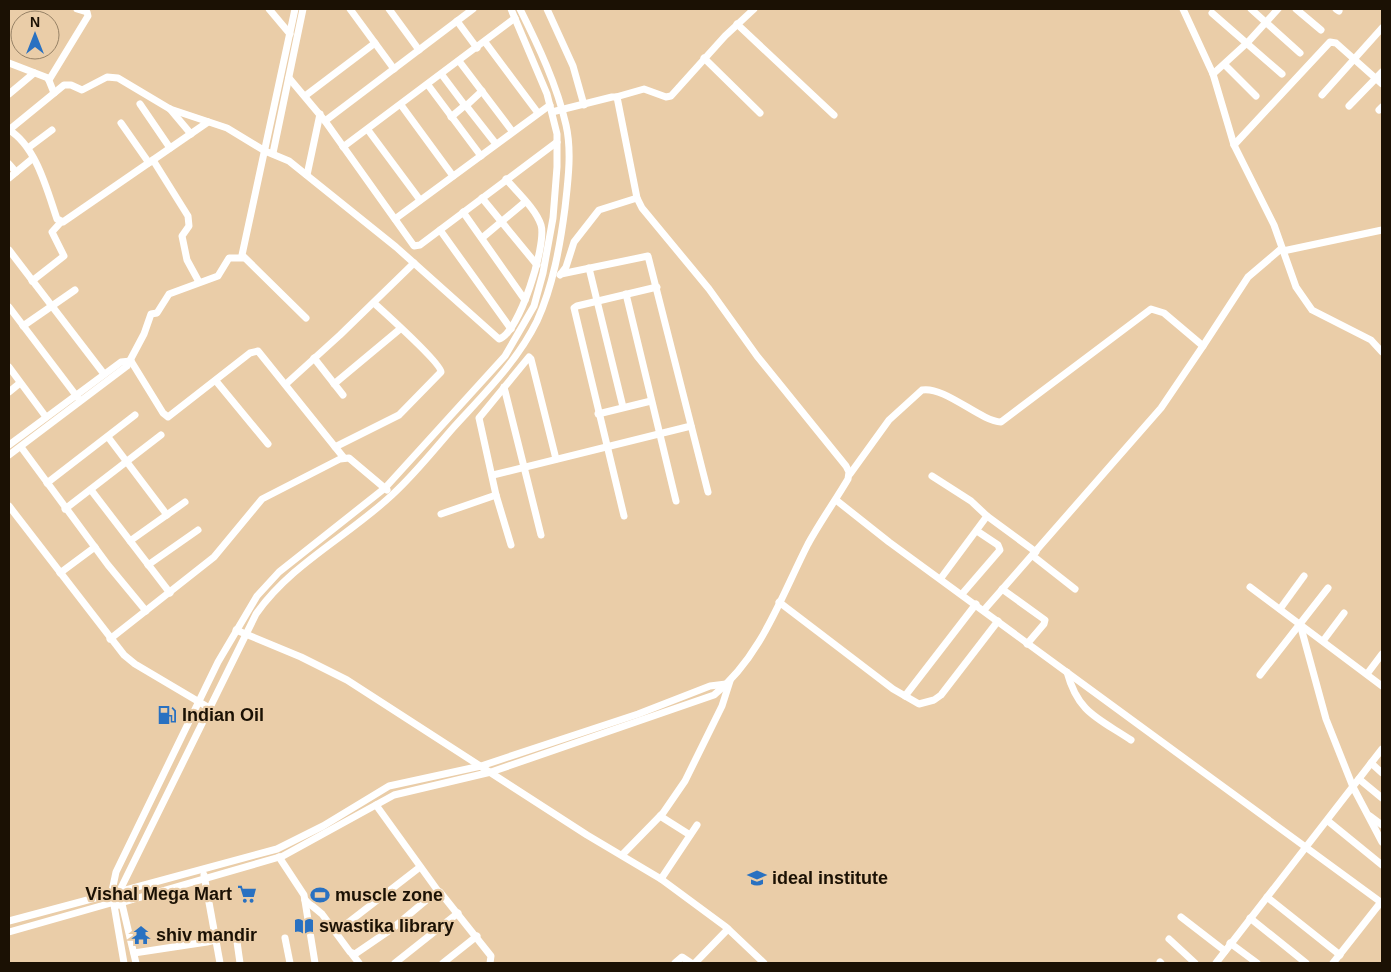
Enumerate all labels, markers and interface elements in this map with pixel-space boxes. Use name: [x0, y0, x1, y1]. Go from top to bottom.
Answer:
north arrow: [10, 10, 60, 60]
text: N: [30, 14, 40, 30]
fuel station icon: Indian Oil: [156, 704, 178, 726]
place label: Indian Oil: [182, 705, 264, 725]
school or university icon: ideal institute: [746, 867, 768, 889]
place label: ideal institute: [772, 868, 888, 888]
supermarket icon: Vishal Mega Mart: [236, 883, 258, 905]
place label: Vishal Mega Mart: [85, 884, 232, 904]
sports icon: muscle zone: [309, 884, 331, 906]
place label: muscle zone: [335, 885, 443, 905]
library icon: swastika library: [293, 915, 315, 937]
place label: swastika library: [319, 916, 454, 936]
temple icon: shiv mandir: [130, 924, 152, 946]
place label: shiv mandir: [156, 925, 257, 945]

